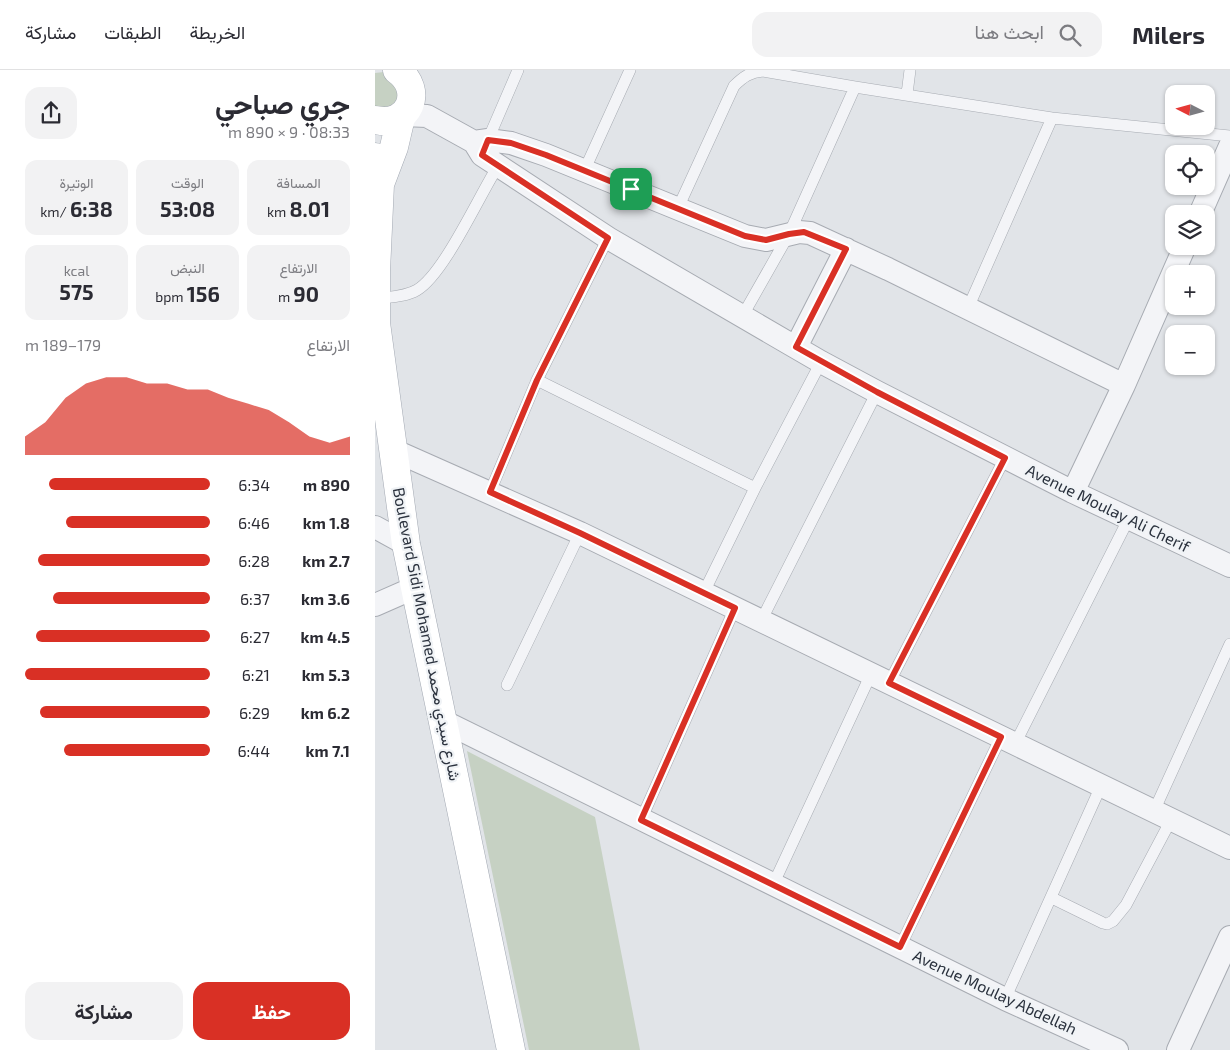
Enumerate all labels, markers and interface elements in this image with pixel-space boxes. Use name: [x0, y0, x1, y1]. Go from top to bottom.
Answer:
search box: [752, 12, 1102, 57]
text: ابحث هنا: [975, 20, 1044, 43]
text: Milers: [1132, 20, 1205, 49]
text: مشاركة: [25, 21, 76, 43]
text: الطبقات: [104, 21, 161, 43]
text: الخريطة: [189, 21, 245, 43]
icon: search: [1056, 21, 1084, 49]
north arrow: [1165, 85, 1215, 135]
map controls: [1165, 85, 1215, 375]
text: جري صباحي: [215, 86, 350, 120]
button: share: [25, 87, 77, 139]
text: 08:33 · 9 × 890 m: [228, 122, 350, 141]
button: locate: [1165, 145, 1215, 195]
pin: [610, 168, 652, 210]
text: الوتيرة: [59, 174, 94, 191]
text: الوقت: [171, 174, 204, 191]
text: المسافة: [276, 174, 321, 191]
icon: arrive: [617, 175, 645, 203]
text: 6:38: [70, 196, 113, 221]
text: 53:08: [160, 196, 215, 221]
text: 8.01: [289, 196, 330, 221]
text: /km: [40, 203, 70, 220]
text: km: [267, 203, 289, 220]
button: layers: [1165, 205, 1215, 255]
text: النبض: [170, 259, 205, 276]
text: الارتفاع: [280, 259, 318, 276]
text: kcal: [64, 262, 89, 279]
button: +: [1165, 265, 1215, 315]
text: 575: [59, 279, 94, 304]
text: 156: [187, 281, 220, 306]
text: 90: [293, 281, 319, 306]
text: bpm: [155, 288, 187, 305]
text: m: [278, 288, 293, 305]
button: −: [1165, 325, 1215, 375]
text: 179–189 m: [25, 335, 101, 354]
text: الارتفاع: [307, 335, 350, 354]
street label: Avenue Moulay Ali Cherif: [1023, 460, 1194, 556]
text: 6:34: [238, 475, 270, 494]
text: 890 m: [303, 475, 350, 494]
street label: Boulevard Sidi Mohamed شارع سيدي محمد: [385, 486, 465, 783]
text: 6:46: [238, 513, 270, 532]
text: 1.8 km: [303, 513, 350, 532]
text: 6:28: [238, 551, 270, 570]
text: 2.7 km: [302, 551, 350, 570]
text: 6:37: [240, 589, 270, 608]
text: 3.6 km: [301, 589, 350, 608]
text: 6:27: [240, 627, 270, 646]
text: 4.5 km: [301, 627, 350, 646]
text: 6:21: [242, 665, 270, 684]
text: 5.3 km: [302, 665, 350, 684]
text: 6:29: [239, 703, 270, 722]
text: 6.2 km: [301, 703, 350, 722]
text: 6:44: [237, 741, 270, 760]
text: 7.1 km: [306, 741, 350, 760]
street label: Avenue Moulay Abdellah: [910, 945, 1080, 1038]
button: مشاركة: [25, 982, 183, 1040]
button: حفظ: [193, 982, 350, 1040]

